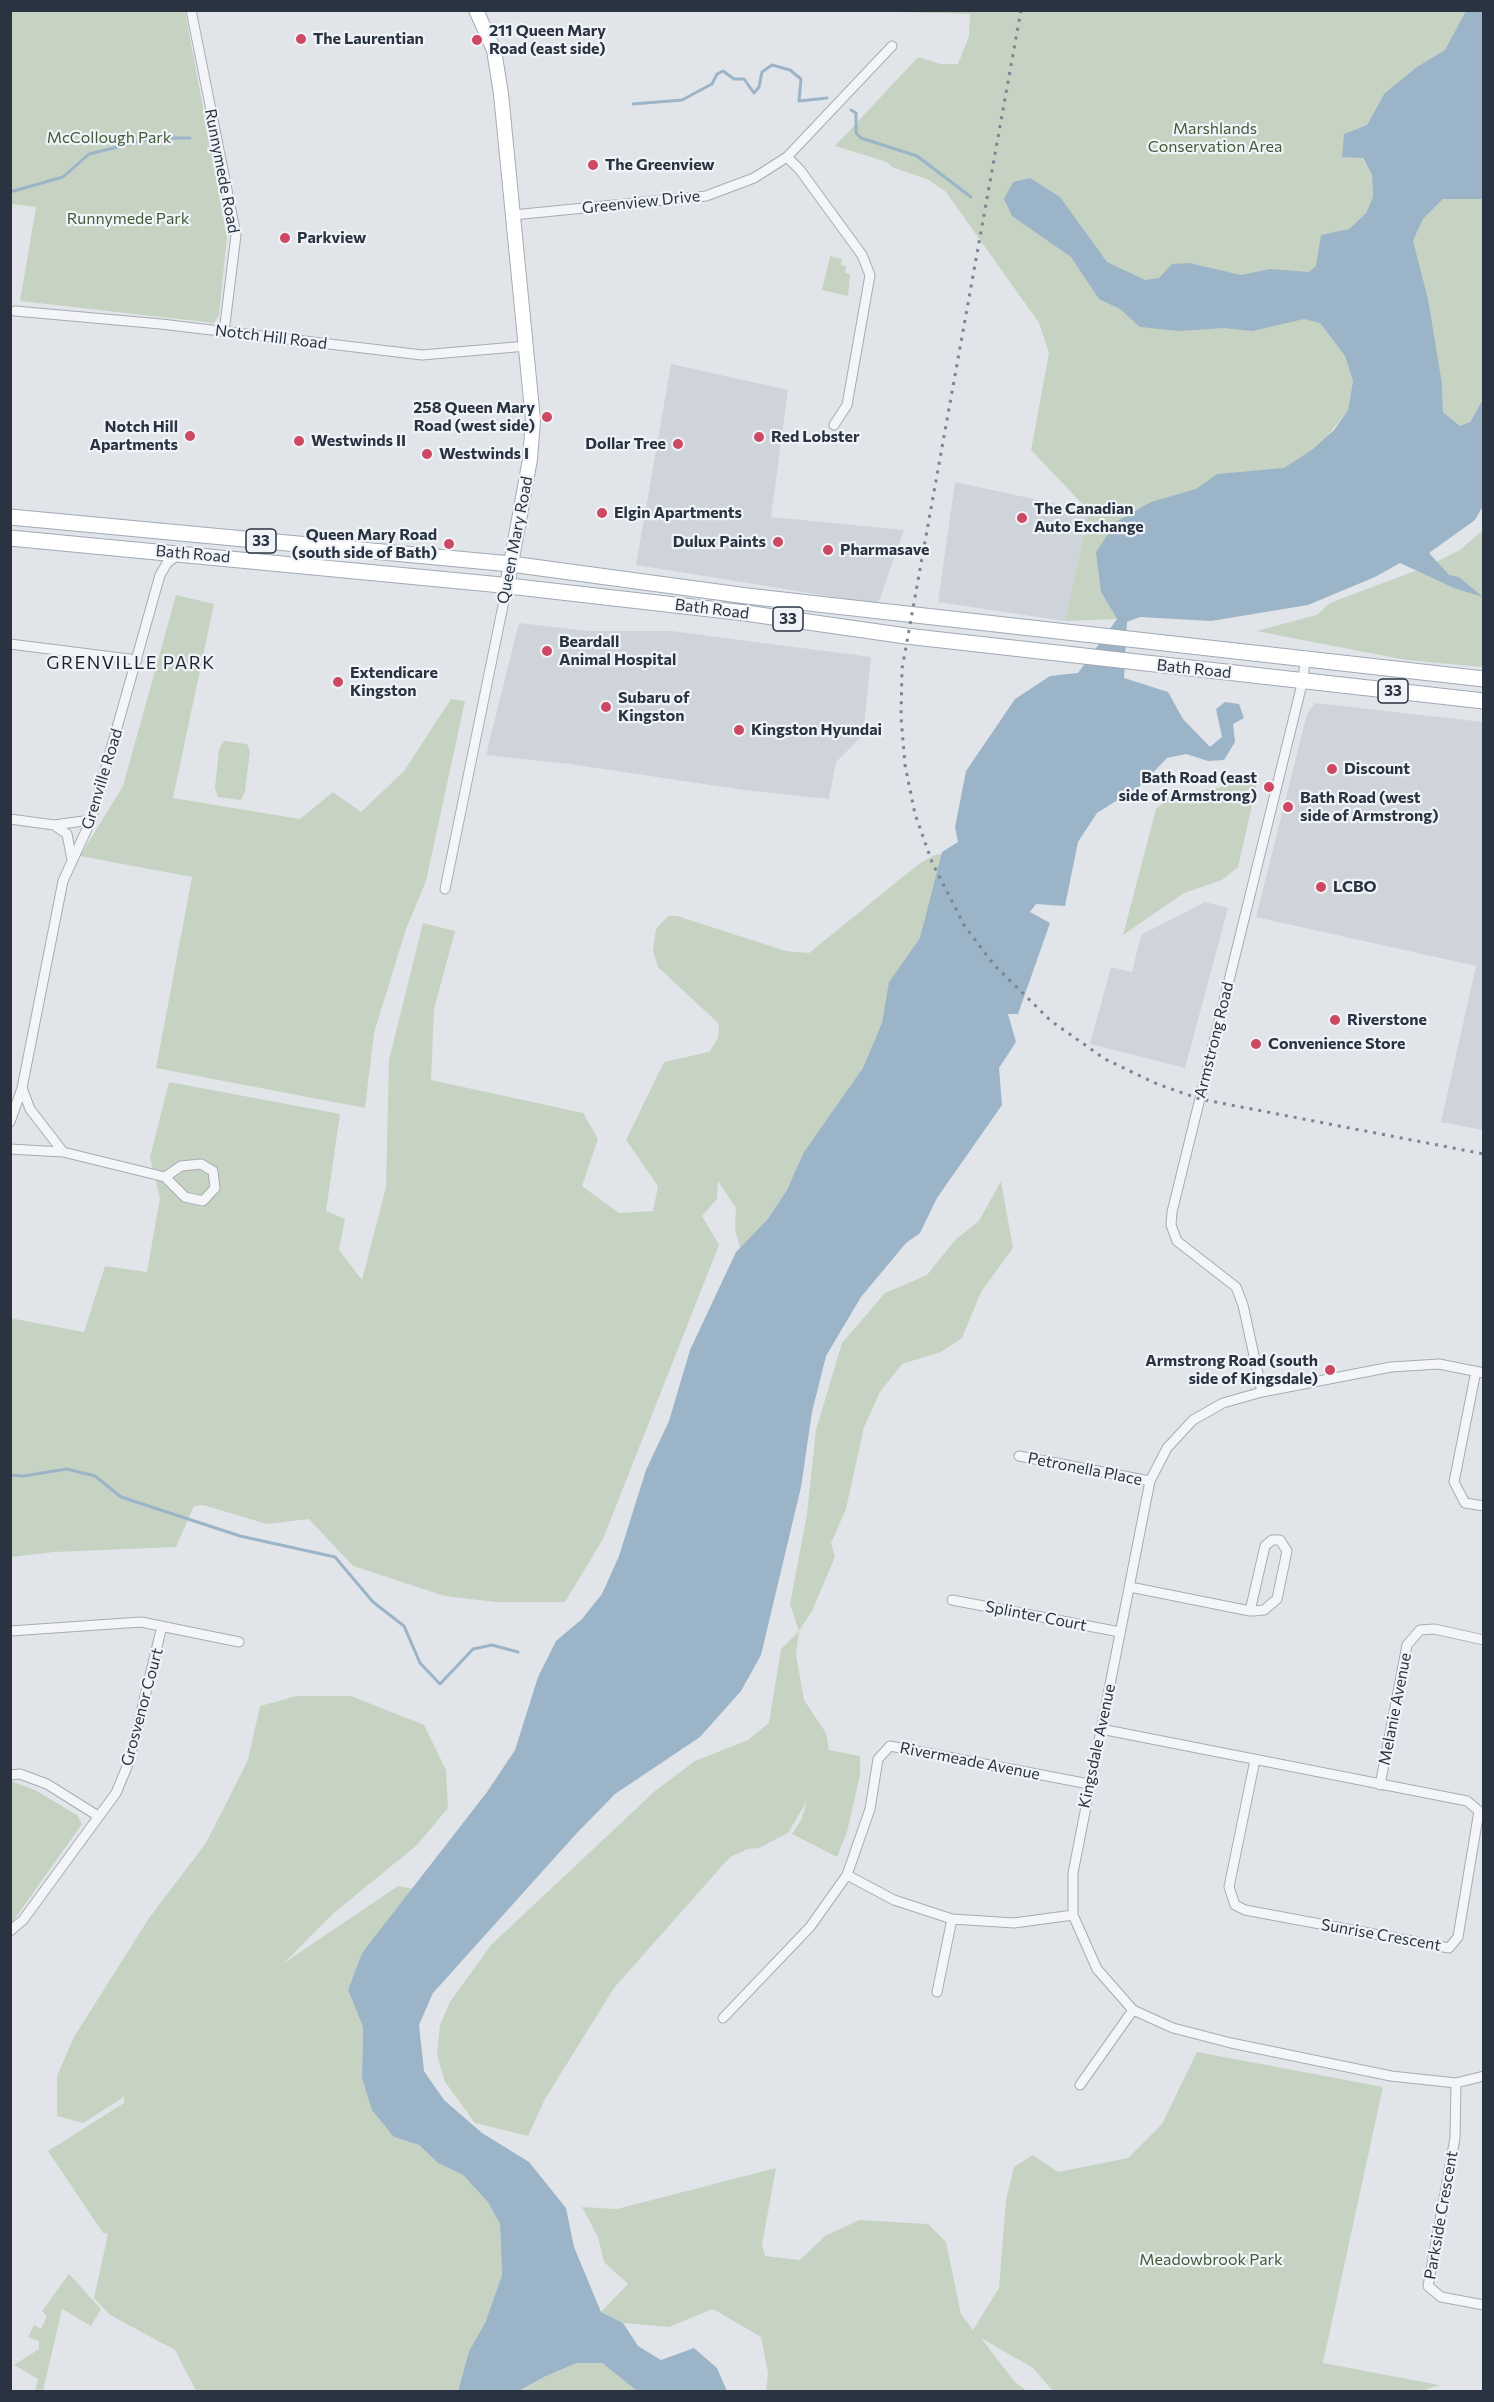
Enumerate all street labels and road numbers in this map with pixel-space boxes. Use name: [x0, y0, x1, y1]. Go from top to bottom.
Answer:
street label: Runnymede Road: [201, 107, 243, 235]
street label: Greenview Drive: [581, 186, 701, 218]
street label: Notch Hill Road: [214, 321, 328, 353]
street label: Queen Mary Road: [493, 474, 537, 606]
road number: 33: [246, 529, 276, 553]
street label: Bath Road: [155, 541, 231, 567]
street label: Bath Road: [674, 595, 750, 623]
road number: 33: [773, 607, 803, 631]
street label: Bath Road: [1156, 656, 1232, 682]
road number: 33: [1378, 679, 1408, 703]
street label: Grenville Road: [78, 726, 126, 832]
street label: Armstrong Road: [1190, 980, 1238, 1100]
street label: Petronella Place: [1026, 1448, 1144, 1490]
street label: Splinter Court: [984, 1597, 1088, 1635]
street label: Grosvenor Court: [117, 1646, 167, 1768]
street label: Melanie Avenue: [1375, 1651, 1415, 1767]
street label: Kingsdale Avenue: [1074, 1682, 1120, 1810]
street label: Rivermeade Avenue: [898, 1738, 1042, 1784]
street label: Sunrise Crescent: [1319, 1915, 1443, 1955]
street label: Parkside Crescent: [1420, 2149, 1462, 2281]

